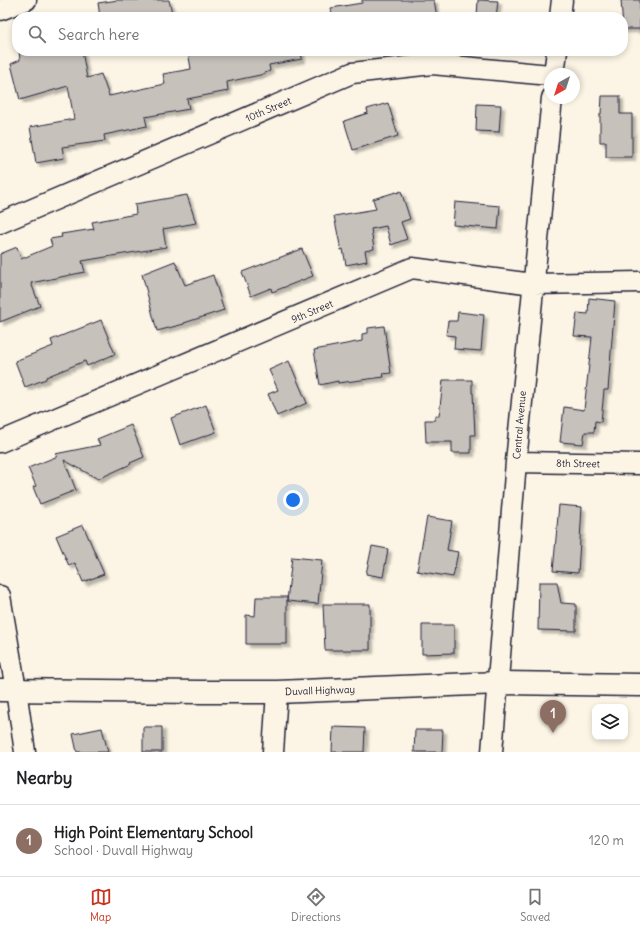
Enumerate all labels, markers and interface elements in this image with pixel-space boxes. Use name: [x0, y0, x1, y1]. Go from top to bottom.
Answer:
search box: [12, 12, 628, 56]
icon: search: [26, 23, 48, 45]
text: Search here: [58, 25, 139, 44]
north arrow: [544, 68, 580, 104]
street label: 10th Street: [243, 94, 294, 125]
street label: 9th Street: [289, 297, 336, 326]
street label: Central Avenue: [510, 390, 529, 460]
street label: 8th Street: [556, 457, 601, 470]
your location: [283, 490, 303, 510]
street label: Duvall Highway: [285, 683, 355, 698]
pin: 1: [540, 700, 566, 733]
map controls: [592, 704, 628, 740]
button: layers: [592, 704, 628, 740]
text: Nearby: [16, 767, 72, 789]
text: High Point Elementary School: [54, 823, 253, 842]
text: 1: [26, 832, 32, 849]
text: 120 m: [589, 832, 624, 849]
text: School · Duvall Highway: [54, 842, 193, 859]
tab: Map: [90, 886, 112, 924]
tab: Directions: [291, 886, 341, 924]
tab: Saved: [520, 886, 550, 924]

